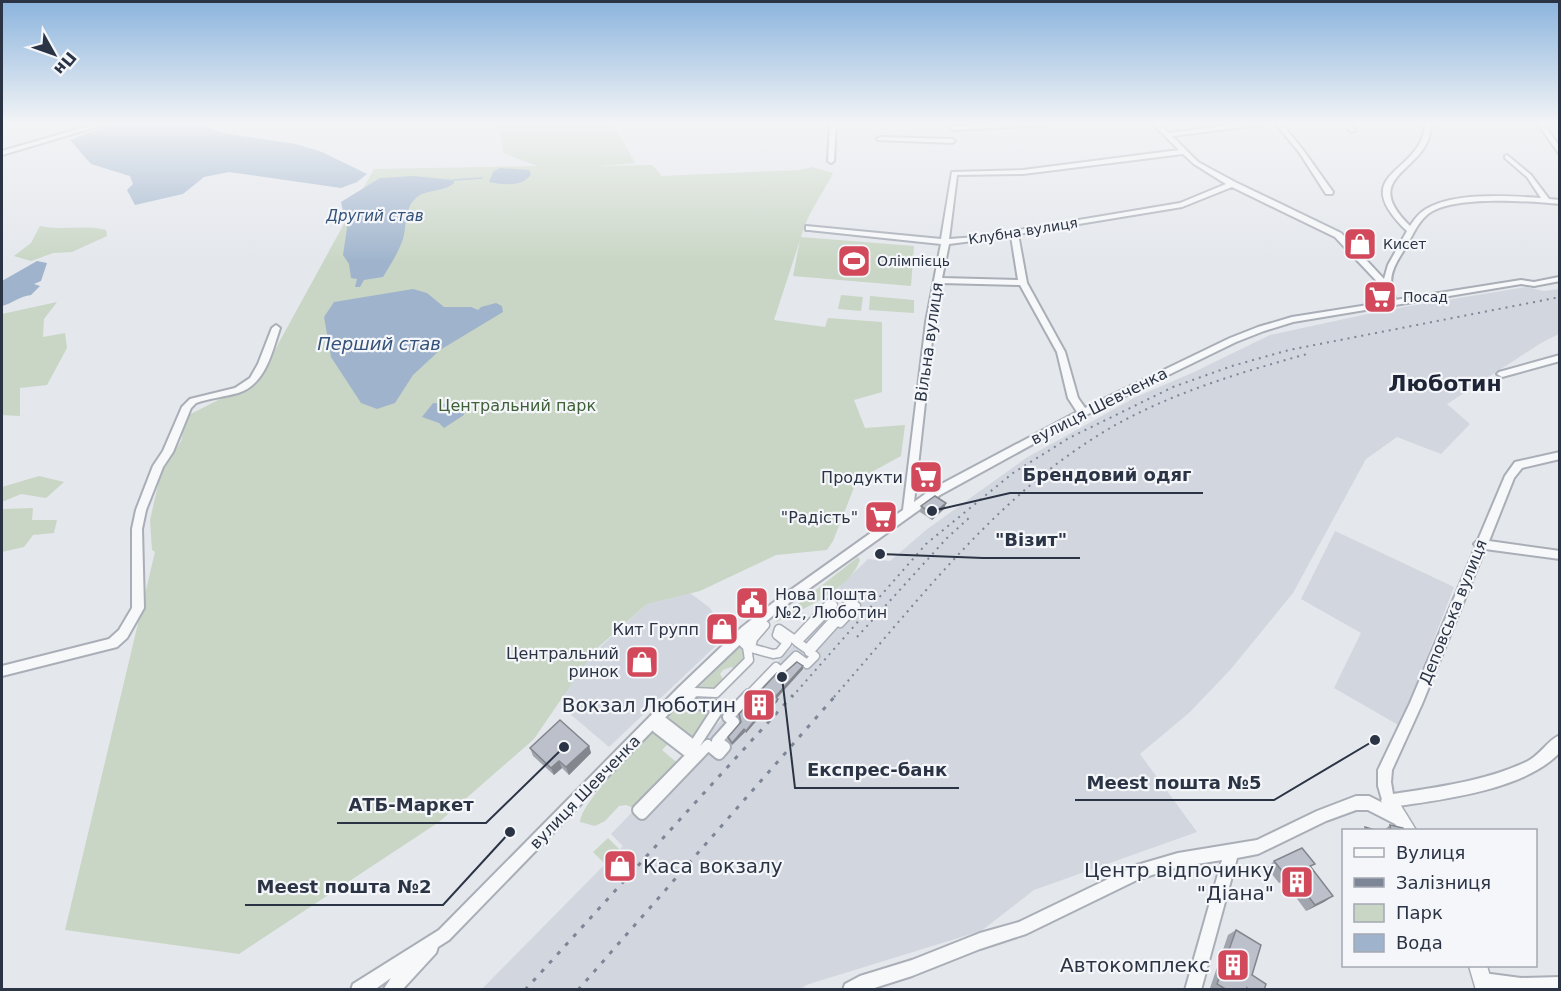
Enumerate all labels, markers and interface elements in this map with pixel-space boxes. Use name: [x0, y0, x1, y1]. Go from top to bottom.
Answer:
north arrow: [24, 24, 84, 84]
text: Пн: [50, 48, 80, 79]
water label: Другий став: [325, 207, 424, 225]
street label: Клубна вулиця: [967, 214, 1079, 248]
shop icon: Кисет: [1342, 226, 1378, 262]
place label: Кисет: [1383, 236, 1427, 252]
sports icon: Олімпієць: [836, 243, 872, 279]
place label: Олімпієць: [877, 253, 950, 269]
supermarket icon: Посад: [1362, 279, 1398, 315]
street label: Вільна вулиця: [911, 281, 947, 403]
place label: Посад: [1403, 289, 1448, 305]
water label: Перший став: [317, 333, 441, 354]
street label: вулиця Шевченка: [1028, 363, 1170, 449]
district label: Люботин: [1388, 371, 1502, 396]
park label: Центральний парк: [438, 396, 596, 415]
callout: Брендовий одяг: [1010, 457, 1203, 493]
supermarket icon: Продукти: [908, 459, 944, 495]
text: Брендовий одяг: [1023, 464, 1191, 485]
place label: Продукти: [821, 468, 903, 487]
supermarket icon: "Радість": [863, 499, 899, 535]
place label: "Радість": [781, 508, 858, 527]
callout: "Візит": [983, 522, 1080, 558]
text: "Візит": [995, 529, 1067, 550]
street label: Деповська вулиця: [1415, 537, 1491, 687]
public building icon: Нова Пошта №2, Люботин: [734, 585, 770, 621]
place label: Нова Пошта №2, Люботин: [775, 585, 887, 622]
shop icon: Кит Групп: [704, 611, 740, 647]
place label: Кит Групп: [613, 620, 699, 639]
place label: Центральний ринок: [506, 644, 619, 681]
shop icon: Центральний ринок: [624, 644, 660, 680]
building icon: Вокзал Люботин: [741, 687, 777, 723]
place label: Вокзал Люботин: [562, 693, 736, 717]
street label: вулиця Шевченка: [526, 731, 644, 853]
callout: Експрес-банк: [795, 752, 959, 788]
text: Експрес-банк: [807, 759, 947, 780]
callout: Meest пошта №5: [1075, 764, 1274, 800]
text: Meest пошта №5: [1087, 772, 1261, 793]
callout: АТБ-Маркет: [337, 787, 486, 823]
text: АТБ-Маркет: [348, 794, 474, 815]
legend: [1342, 829, 1537, 967]
text: Вулиця: [1396, 842, 1465, 863]
shop icon: Каса вокзалу: [602, 848, 638, 884]
place label: Каса вокзалу: [643, 854, 783, 878]
place label: Центр відпочинку "Діана": [1084, 858, 1274, 905]
building icon: Центр відпочинку "Діана": [1279, 864, 1315, 900]
callout: Meest пошта №2: [245, 869, 443, 905]
text: Залізниця: [1396, 872, 1491, 893]
text: Meest пошта №2: [257, 876, 431, 897]
text: Парк: [1396, 902, 1443, 923]
text: Вода: [1396, 932, 1443, 953]
building icon: Автокомплекс: [1215, 947, 1251, 983]
place label: Автокомплекс: [1060, 953, 1210, 977]

